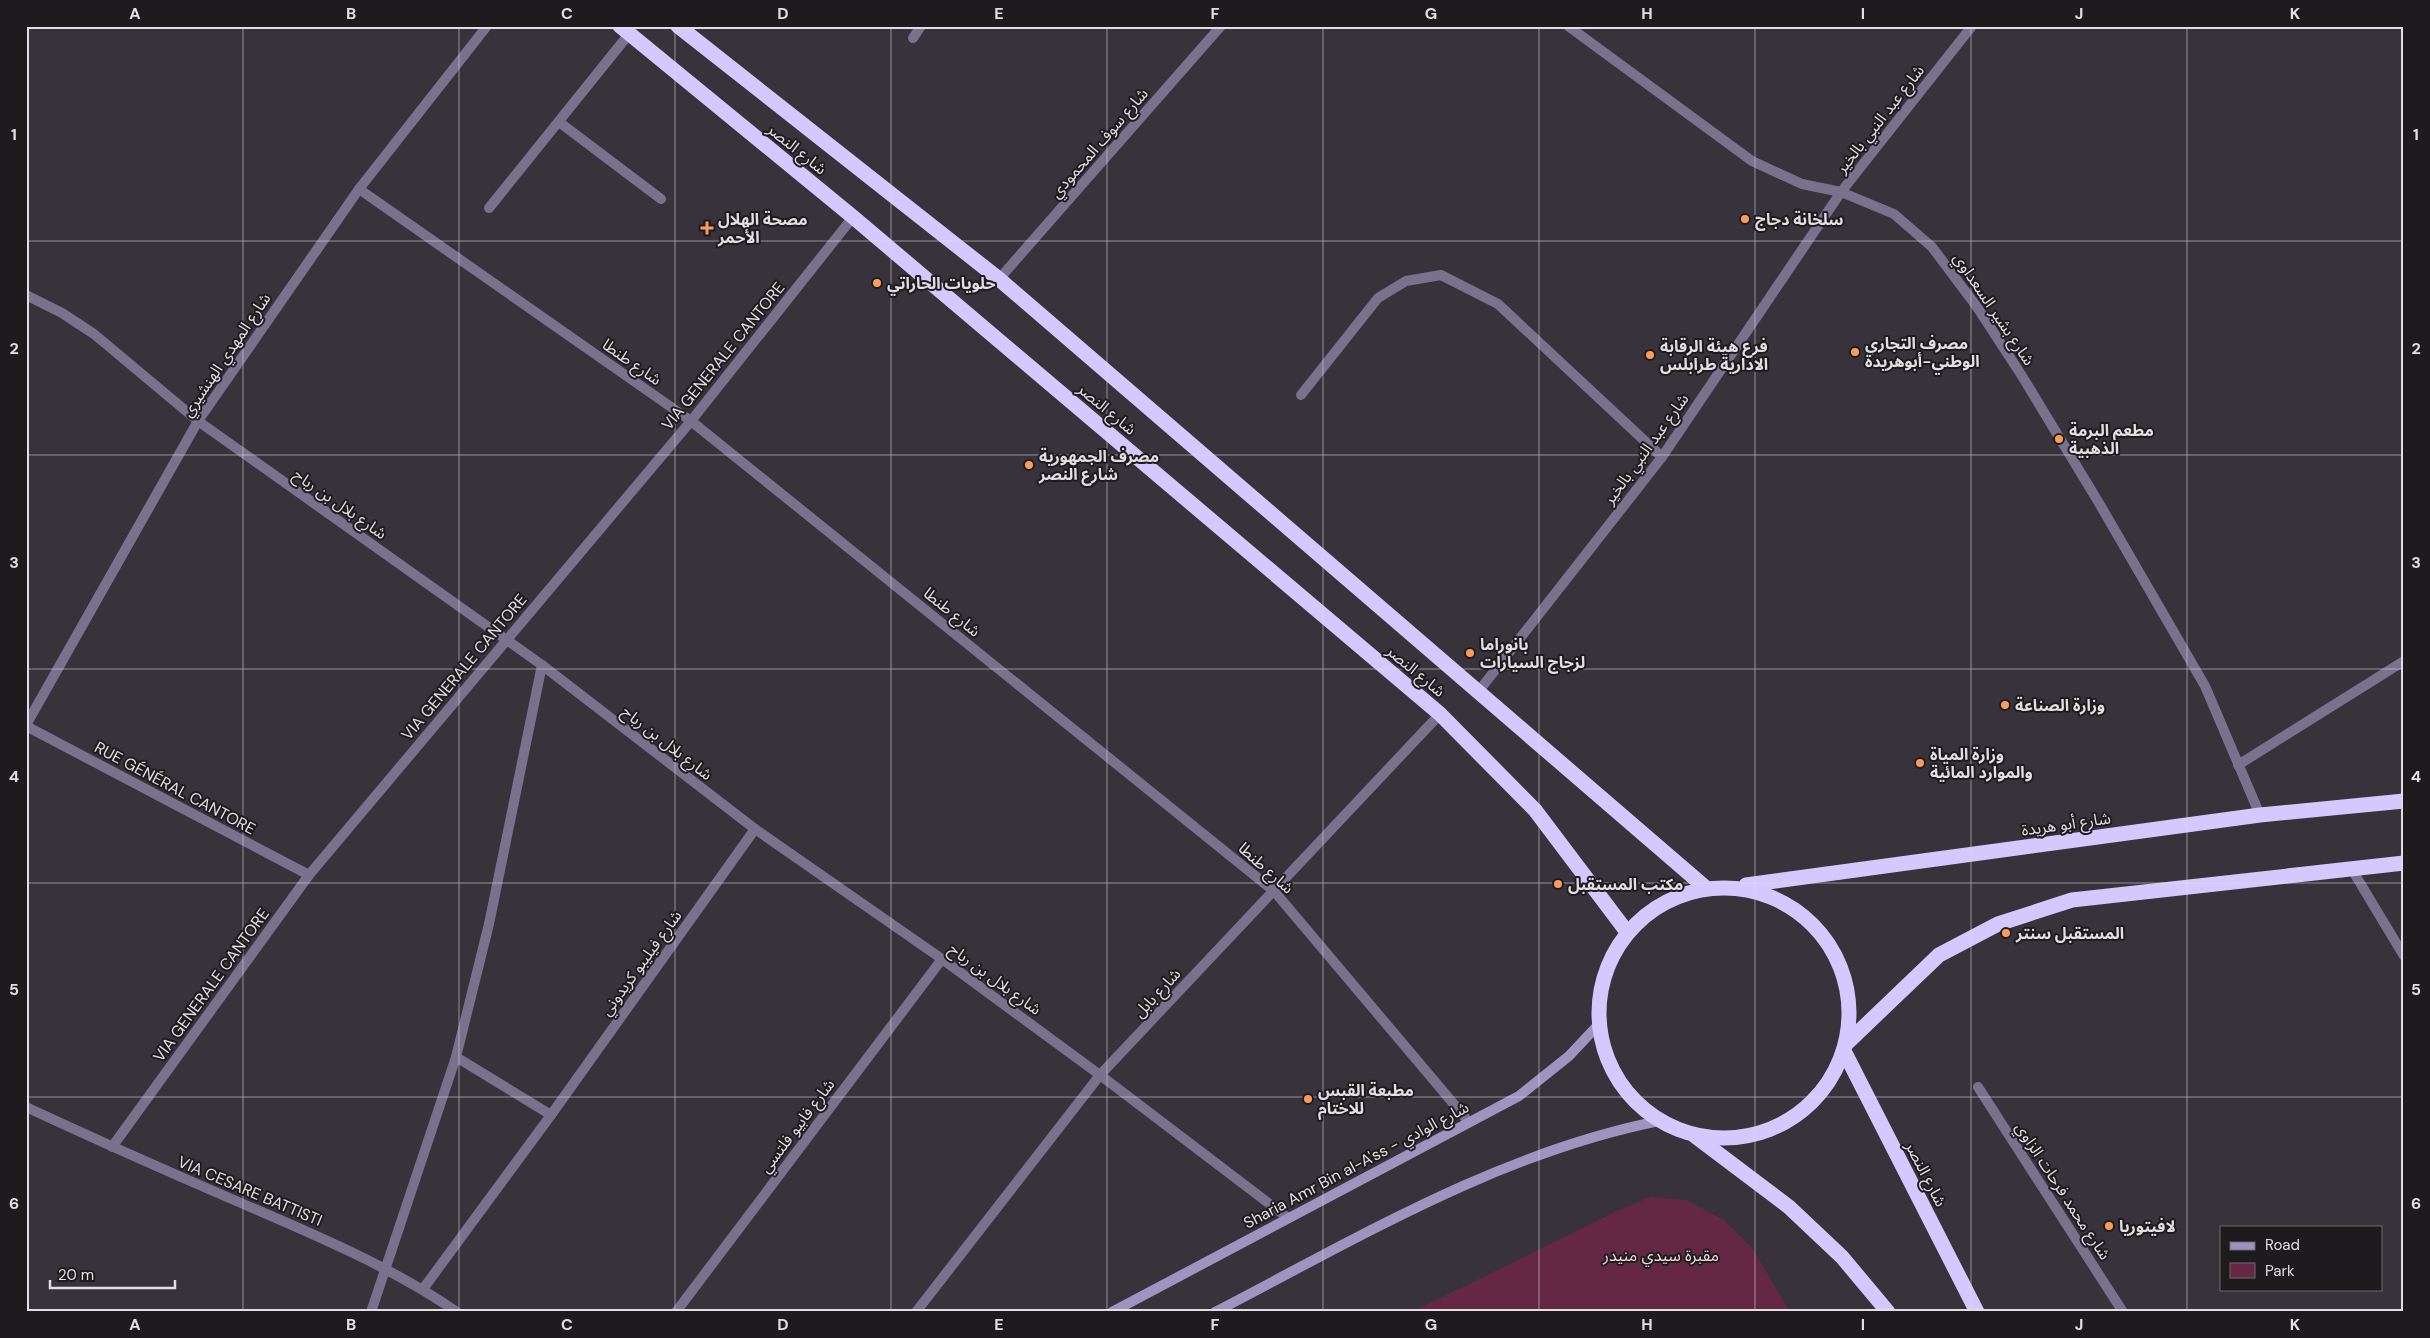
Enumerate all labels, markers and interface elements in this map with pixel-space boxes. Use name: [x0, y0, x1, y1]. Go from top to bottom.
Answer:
text: A: [129, 3, 141, 24]
text: B: [346, 3, 356, 24]
text: C: [561, 3, 573, 24]
text: D: [777, 3, 789, 24]
text: E: [994, 3, 1004, 24]
text: F: [1211, 3, 1220, 24]
text: G: [1425, 3, 1437, 24]
text: H: [1641, 3, 1653, 24]
text: I: [1861, 3, 1865, 24]
text: J: [2075, 3, 2083, 24]
text: K: [2290, 3, 2301, 24]
street label: شارع عبد النبي بالخير: [1830, 60, 1931, 180]
street label: شارع سوف المحمودي: [1045, 83, 1154, 204]
street label: شارع النصر: [761, 118, 831, 181]
text: 1: [11, 124, 17, 145]
text: 1: [2413, 124, 2419, 145]
place label: مصحة الهلال الأحمر: [717, 209, 808, 248]
place label: سلخانة دجاج: [1755, 209, 1843, 231]
marker: سلخانة دجاج: [1739, 213, 1751, 225]
marker: مصحة الهلال الأحمر: [700, 221, 714, 235]
street label: شارع بشير السعداوي: [1947, 249, 2039, 370]
place label: حلويات الحاراتي: [887, 273, 996, 296]
marker: حلويات الحاراتي: [871, 277, 883, 289]
street label: VIA GENERALE CANTORE: [657, 278, 789, 434]
street label: شارع المهدي الهنشيري: [177, 289, 277, 422]
place label: مصرف التجاري الوطني-أبوهريدة: [1865, 333, 1980, 374]
street label: شارع طنطا: [597, 334, 666, 392]
place label: فرع هيئة الرقابة الادارية طرابلس: [1660, 336, 1768, 375]
text: 2: [9, 338, 19, 359]
text: 2: [2411, 338, 2421, 359]
marker: مصرف التجاري الوطني-أبوهريدة: [1849, 346, 1861, 358]
marker: فرع هيئة الرقابة الادارية طرابلس: [1644, 349, 1656, 361]
street label: شارع النصر: [1071, 378, 1141, 441]
street label: شارع عبد النبي بالخير: [1598, 389, 1695, 511]
place label: مطعم البرمة الذهبية: [2069, 420, 2154, 459]
marker: مطعم البرمة الذهبية: [2053, 433, 2065, 445]
place label: مصرف الجمهورية شارع النصر: [1038, 446, 1159, 486]
marker: مصرف الجمهورية شارع النصر: [1023, 459, 1035, 471]
street label: شارع بلال بن رباح: [288, 464, 391, 546]
text: 3: [9, 552, 19, 573]
text: 3: [2411, 552, 2421, 573]
street label: شارع طنطا: [918, 583, 985, 643]
street label: VIA GENERALE CANTORE: [397, 590, 531, 744]
place label: بانوراما لزجاج السيارات: [1480, 634, 1585, 674]
street label: شارع النصر: [1380, 640, 1450, 703]
marker: بانوراما لزجاج السيارات: [1464, 647, 1476, 659]
place label: وزارة الصناعة: [2015, 695, 2105, 716]
marker: وزارة الصناعة: [1999, 699, 2011, 711]
street label: شارع بلال بن رباح: [616, 701, 717, 787]
street label: RUE GÉNÉRAL CANTORE: [91, 737, 259, 839]
place label: وزارة المياة والموارد المائية: [1930, 744, 2033, 783]
marker: وزارة المياة والموارد المائية: [1914, 757, 1926, 769]
text: 4: [9, 766, 19, 787]
text: 4: [2411, 766, 2421, 787]
street label: شارع أبو هريدة: [2020, 807, 2112, 843]
street label: شارع طنطا: [1232, 838, 1298, 900]
place label: مكتب المستقبل: [1568, 874, 1683, 895]
marker: مكتب المستقبل: [1552, 878, 1564, 890]
street label: VIA GENERALE CANTORE: [148, 904, 274, 1066]
street label: شارع فيليبو كريدوني: [596, 906, 688, 1021]
place label: المستقبل سنتر: [2015, 923, 2124, 944]
marker: المستقبل سنتر: [2000, 927, 2012, 939]
street label: شارع بلال بن رباح: [943, 938, 1045, 1021]
street label: شارع بابل: [1129, 964, 1187, 1024]
text: 5: [9, 979, 19, 1000]
text: 5: [2411, 979, 2421, 1000]
street label: شارع فابيو فلتسي: [755, 1075, 841, 1178]
place label: مطبعة القبس للاختام: [1318, 1080, 1414, 1120]
marker: مطبعة القبس للاختام: [1302, 1093, 1314, 1105]
street label: Sharia Amr Bin al-A'ss - شارع الوادي: [1240, 1096, 1473, 1235]
street label: شارع محمد فرحات الزاوي: [2009, 1118, 2115, 1265]
street label: شارع النصر: [1898, 1137, 1951, 1211]
street label: VIA CESARE BATTISTI: [175, 1151, 325, 1231]
text: 6: [9, 1193, 19, 1214]
text: 6: [2411, 1193, 2421, 1214]
place label: لافيتوريا: [2119, 1216, 2176, 1237]
marker: لافيتوريا: [2103, 1220, 2115, 1232]
legend: [2220, 1226, 2382, 1290]
text: Road: [2265, 1235, 2300, 1255]
park label: مقبرة سيدي منيدر: [1602, 1245, 1719, 1267]
scale bar: [50, 1258, 175, 1290]
text: Park: [2265, 1261, 2295, 1281]
text: 20 m: [58, 1265, 94, 1285]
text: A: [129, 1314, 141, 1335]
text: B: [346, 1314, 356, 1335]
text: C: [561, 1314, 573, 1335]
text: D: [777, 1314, 789, 1335]
text: E: [994, 1314, 1004, 1335]
text: F: [1211, 1314, 1220, 1335]
text: G: [1425, 1314, 1437, 1335]
text: H: [1641, 1314, 1653, 1335]
text: I: [1861, 1314, 1865, 1335]
text: J: [2075, 1314, 2083, 1335]
text: K: [2290, 1314, 2301, 1335]

